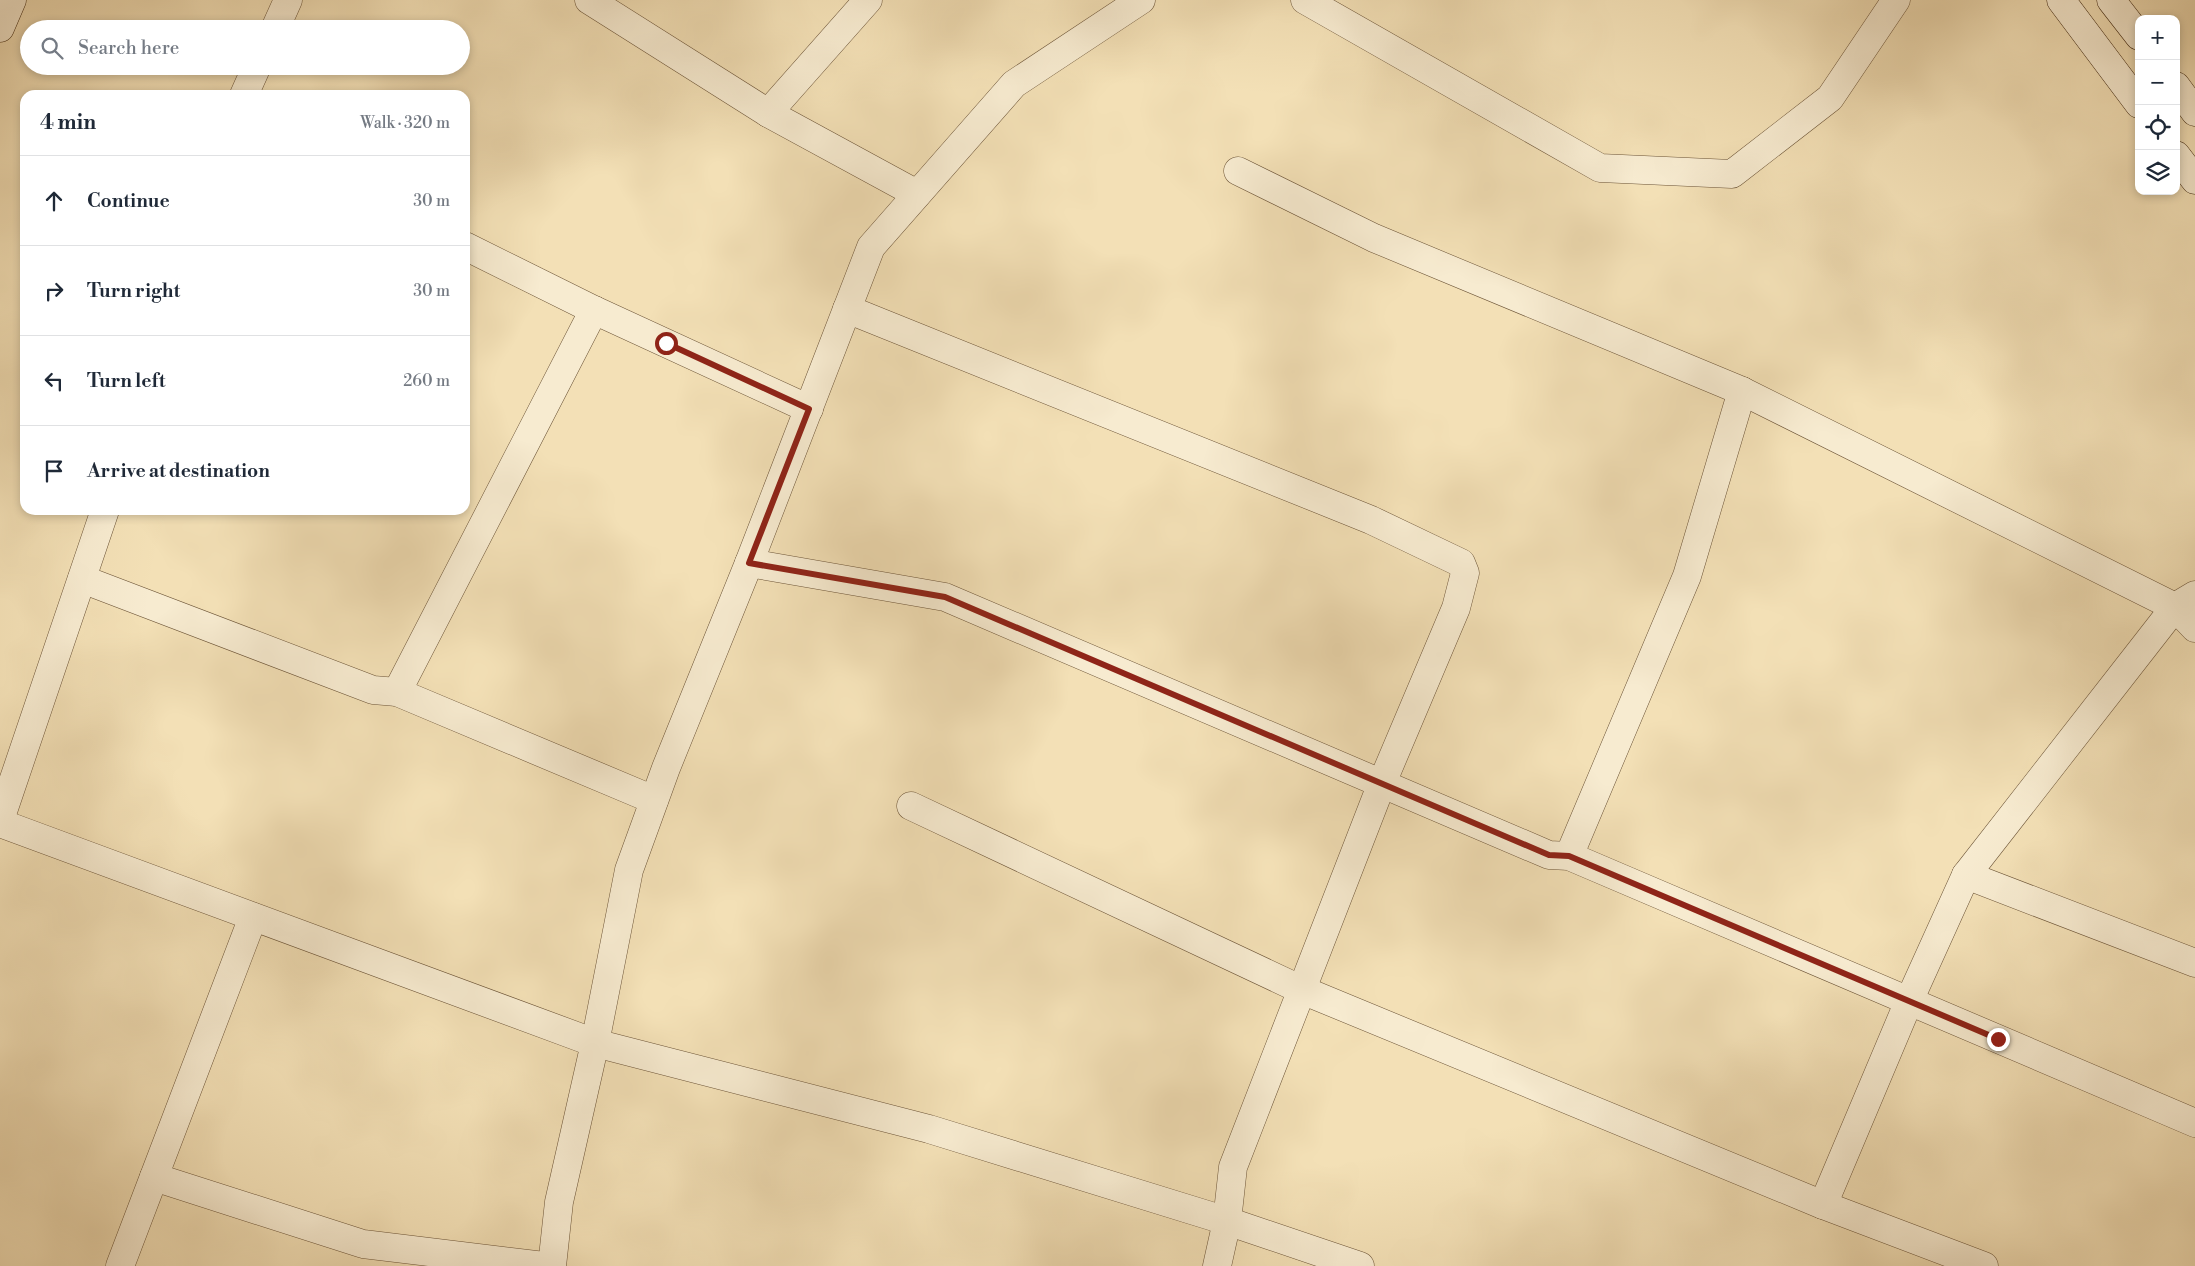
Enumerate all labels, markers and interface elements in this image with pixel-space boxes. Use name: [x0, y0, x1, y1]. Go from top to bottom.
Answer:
map controls: [2135, 15, 2180, 195]
button: +: [2135, 15, 2180, 60]
search box: [20, 20, 470, 75]
icon: search: [38, 34, 66, 62]
text: Search here: [78, 36, 179, 60]
button: −: [2135, 60, 2180, 105]
button: locate: [2135, 105, 2180, 150]
text: 4 min: [40, 110, 96, 136]
text: Walk · 320 m: [360, 113, 450, 133]
button: layers: [2135, 150, 2180, 195]
icon: ahead: [40, 187, 68, 215]
text: Continue: [87, 189, 170, 213]
text: 30 m: [413, 191, 450, 211]
icon: right: [40, 277, 68, 305]
text: Turn right: [87, 279, 180, 303]
text: 30 m: [413, 281, 450, 301]
route start: [655, 332, 678, 355]
icon: left: [40, 367, 68, 395]
text: Turn left: [87, 369, 166, 393]
text: 260 m: [403, 371, 450, 391]
icon: arrive: [40, 457, 68, 485]
text: Arrive at destination: [87, 459, 270, 483]
route end: [1987, 1028, 2010, 1051]

